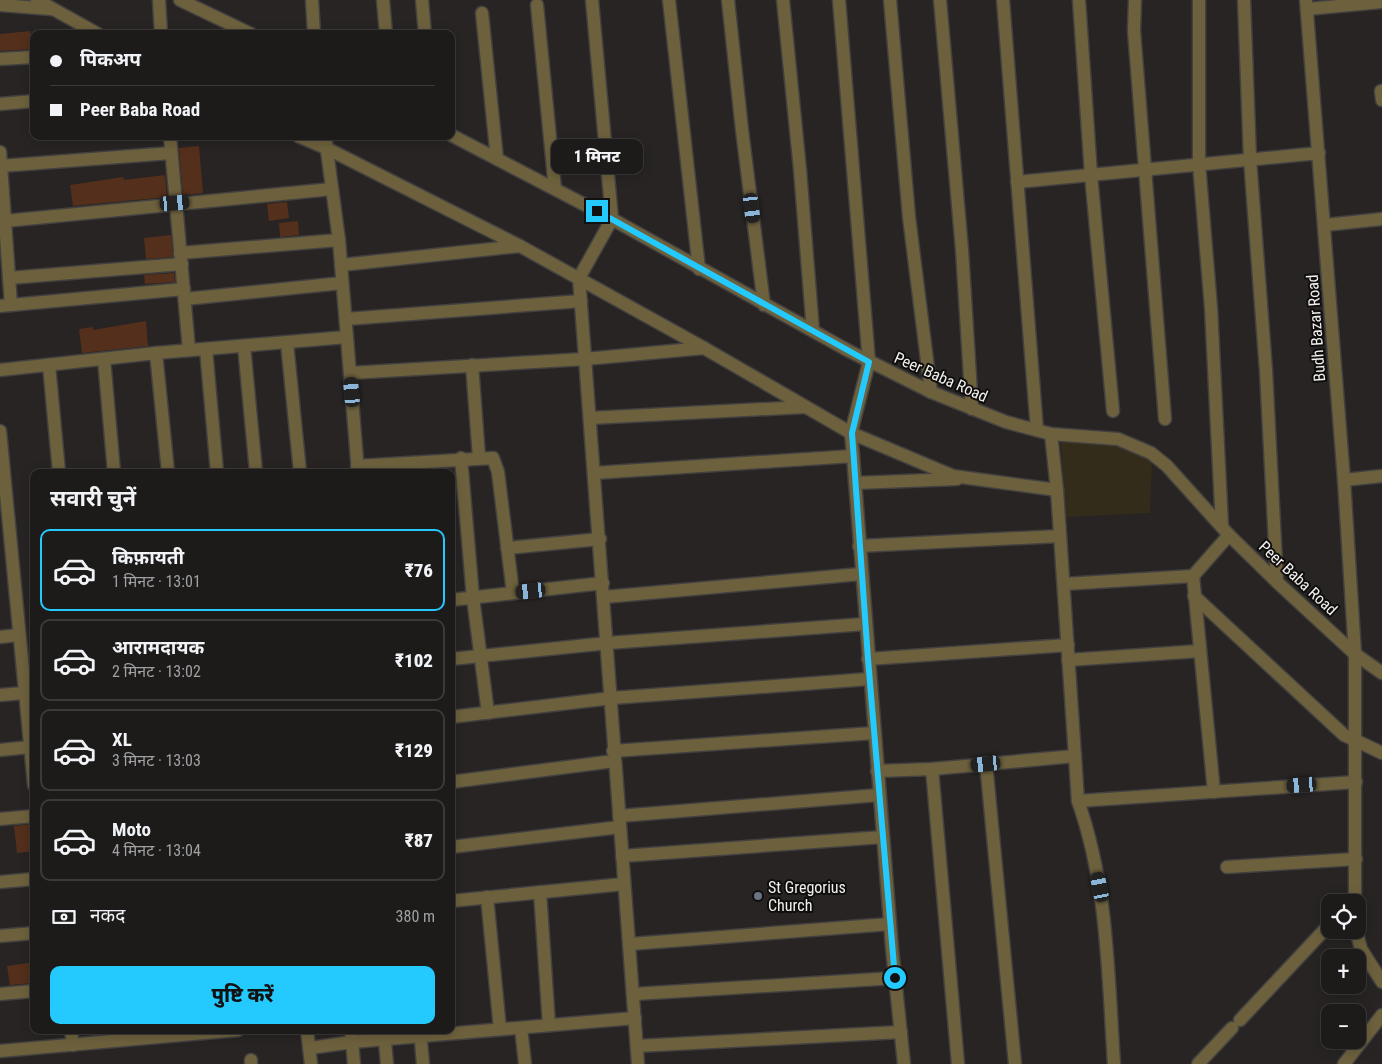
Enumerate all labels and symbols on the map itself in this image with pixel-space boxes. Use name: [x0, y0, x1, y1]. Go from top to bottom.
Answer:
callout: 1 मिनट: [551, 138, 643, 174]
car: [742, 192, 761, 224]
car: [159, 194, 190, 212]
route end: [586, 200, 608, 222]
street label: Budh Bazar Road: [1303, 274, 1329, 382]
street label: Peer Baba Road: [891, 348, 991, 406]
car: [343, 376, 360, 408]
street label: Peer Baba Road: [1255, 537, 1341, 619]
car: [515, 582, 546, 600]
car: [970, 755, 1001, 773]
car: [1286, 776, 1317, 794]
car: [1089, 871, 1110, 903]
place label: St Gregorius Church: [768, 878, 846, 915]
marker: St Gregorius Church: [752, 890, 764, 902]
route start: [884, 967, 906, 989]

